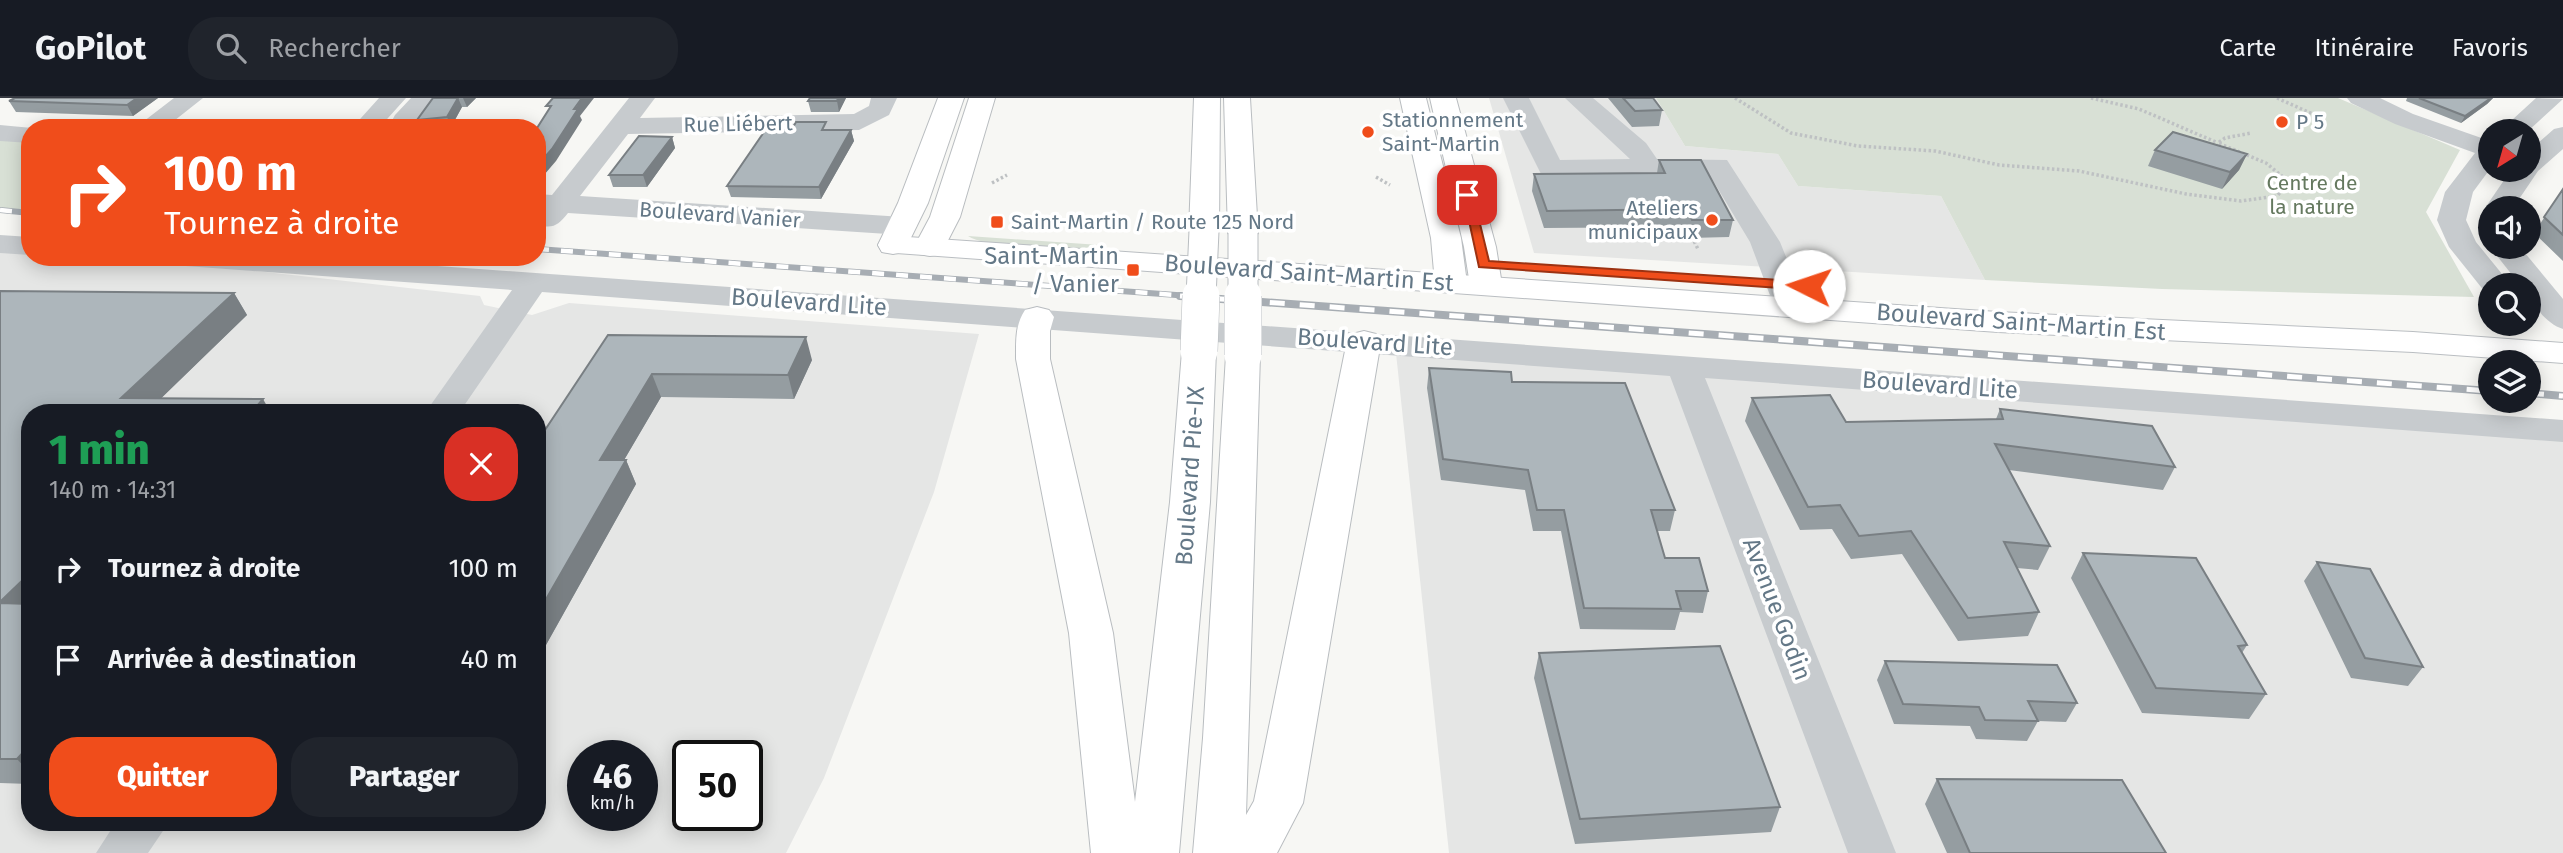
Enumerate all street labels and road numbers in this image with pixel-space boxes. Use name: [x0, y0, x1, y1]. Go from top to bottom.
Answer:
street label: Rue Liébert: [683, 110, 793, 138]
street label: Boulevard Vanier: [638, 196, 802, 234]
street label: Boulevard Saint-Martin Est: [1163, 249, 1455, 297]
street label: Boulevard Lite: [730, 283, 888, 321]
street label: Boulevard Saint-Martin Est: [1875, 298, 2167, 346]
street label: Boulevard Lite: [1296, 323, 1454, 361]
street label: Boulevard Lite: [1861, 366, 2019, 404]
street label: Boulevard Pie-IX: [1170, 385, 1210, 567]
street label: Avenue Godin: [1737, 534, 1817, 684]

